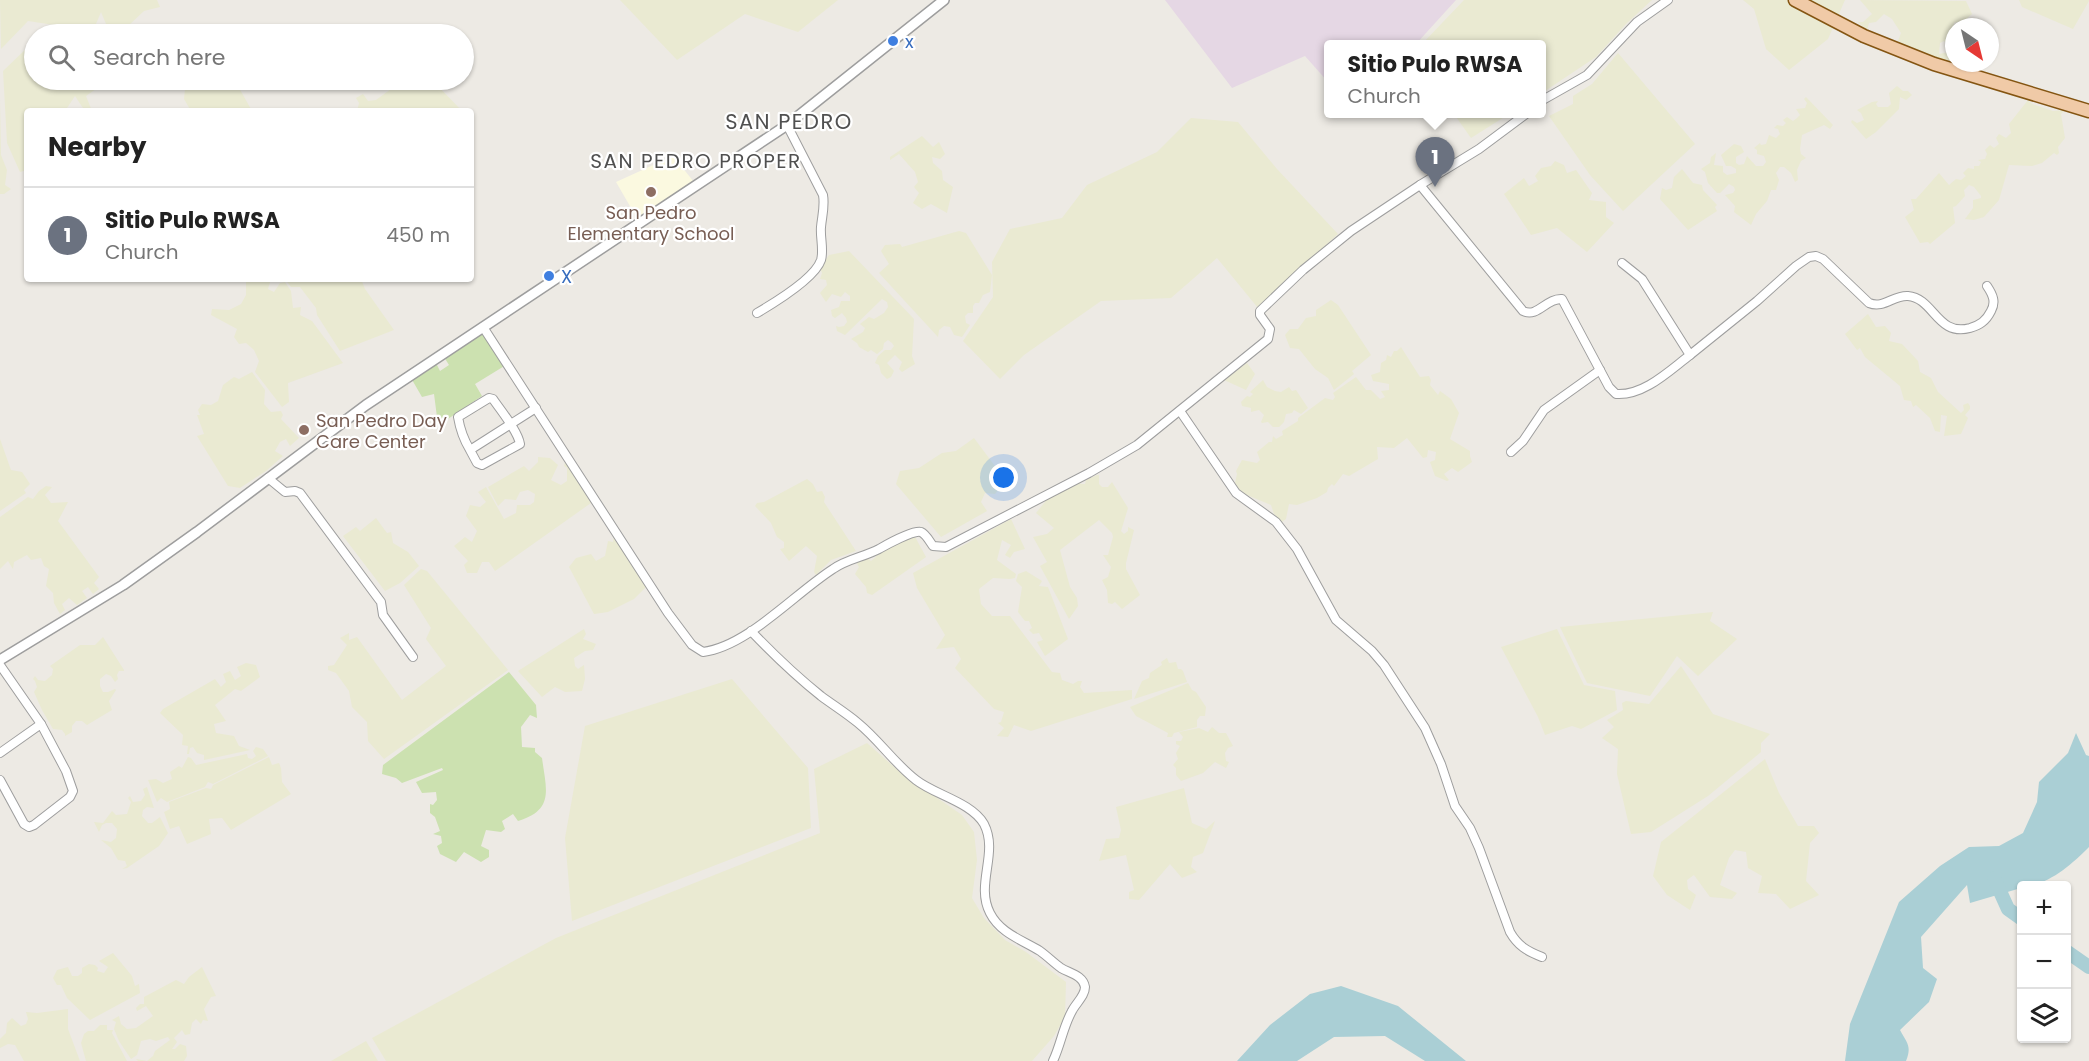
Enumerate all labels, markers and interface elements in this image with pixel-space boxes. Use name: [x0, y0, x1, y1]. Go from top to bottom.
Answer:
north arrow: [1945, 18, 1999, 72]
search box: [24, 24, 474, 90]
place label: x: [905, 29, 914, 54]
marker: x: [886, 34, 900, 48]
popup: [1324, 40, 1546, 118]
icon: search: [45, 41, 78, 74]
text: Search here: [93, 42, 226, 73]
text: Sitio Pulo RWSA: [1347, 49, 1523, 80]
text: Church: [1347, 82, 1421, 110]
district label: SAN PEDRO: [725, 107, 853, 136]
text: Nearby: [48, 129, 146, 165]
pin: 1: [1416, 138, 1454, 187]
district label: SAN PEDRO PROPER: [590, 147, 802, 175]
marker: San Pedro Elementary School: [644, 185, 658, 199]
place label: San Pedro Elementary School: [568, 200, 734, 246]
text: Sitio Pulo RWSA: [105, 205, 280, 236]
text: 1: [64, 221, 71, 249]
text: 450 m: [386, 221, 450, 249]
text: Church: [105, 238, 178, 266]
place label: X: [561, 264, 572, 289]
marker: X: [542, 269, 556, 283]
place label: San Pedro Day Care Center: [316, 408, 447, 454]
marker: San Pedro Day Care Center: [297, 423, 311, 437]
your location: [989, 463, 1018, 492]
map controls: [2017, 881, 2071, 1043]
button: +: [2017, 881, 2071, 935]
button: −: [2017, 935, 2071, 989]
button: layers: [2017, 989, 2071, 1043]

